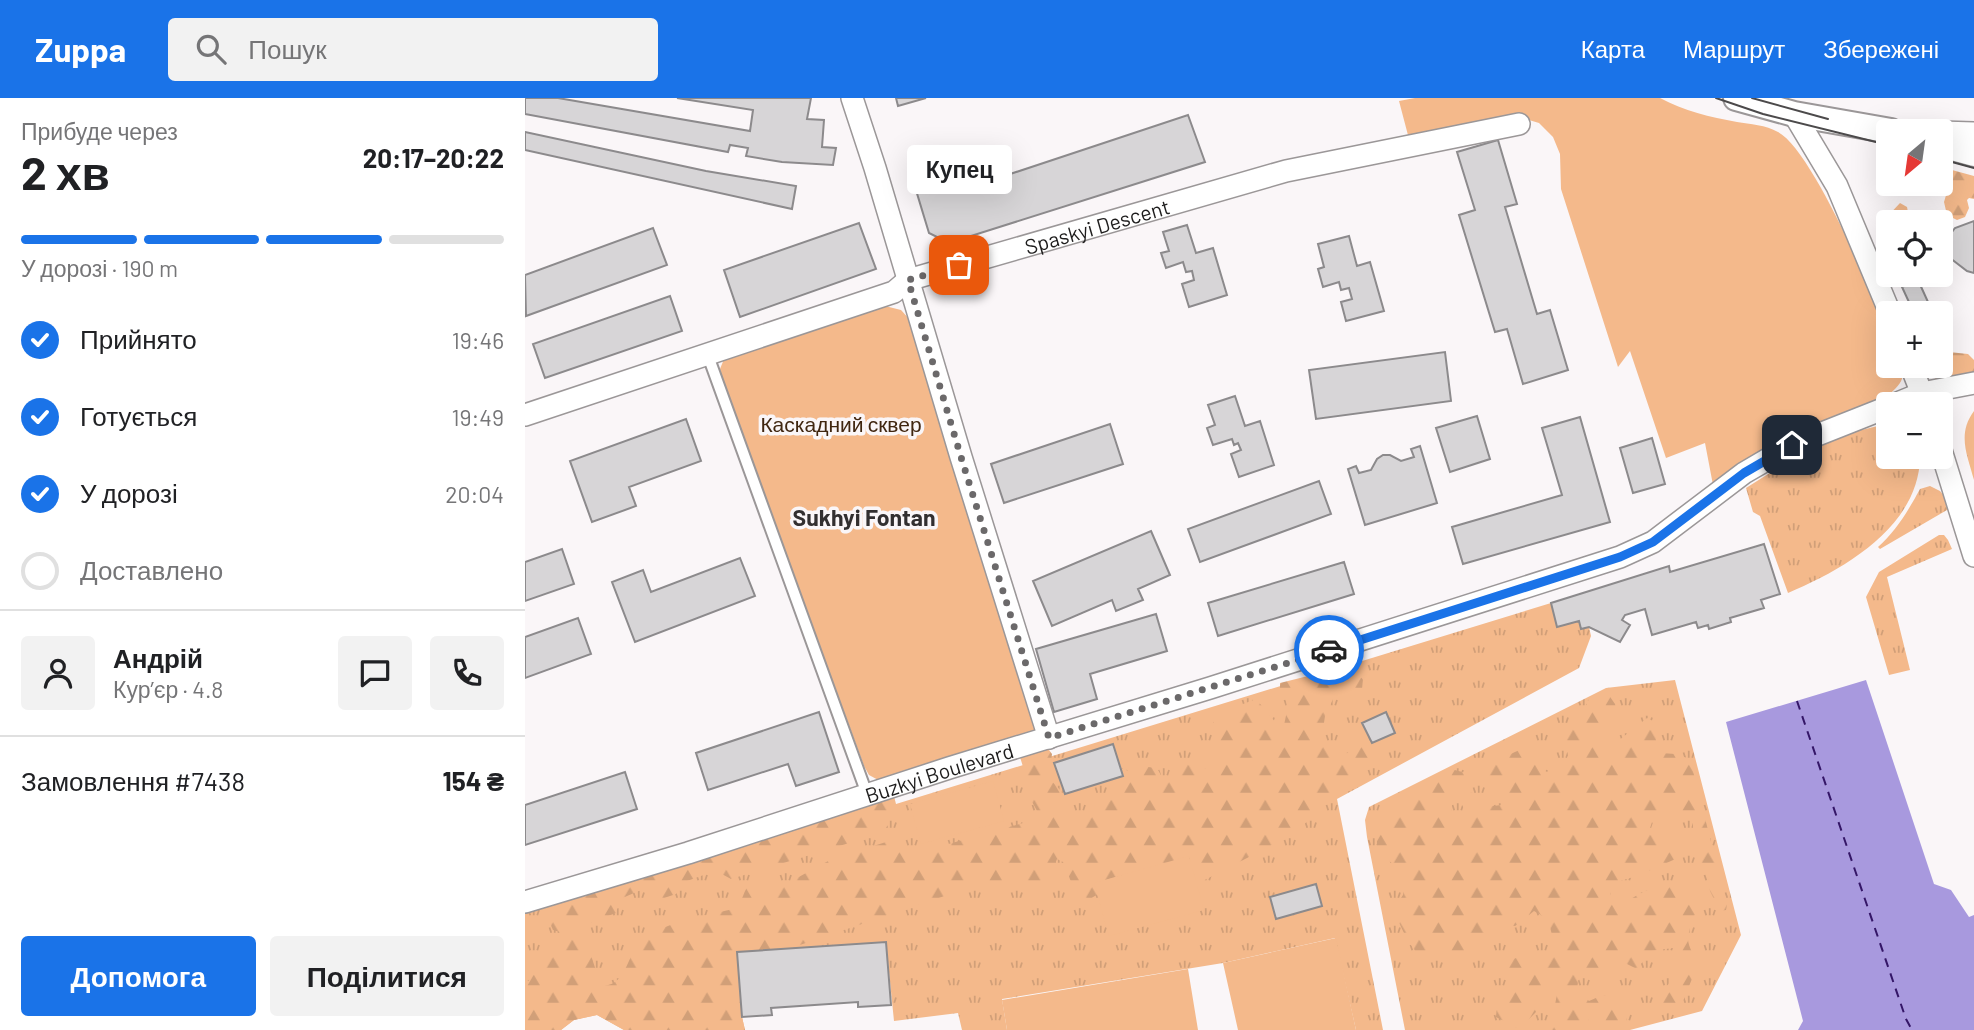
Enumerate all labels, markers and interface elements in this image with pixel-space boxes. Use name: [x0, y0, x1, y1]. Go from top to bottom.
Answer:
search box: [168, 18, 658, 81]
text: Zuppa: [35, 29, 126, 69]
icon: search: [192, 30, 230, 68]
text: Пошук: [248, 33, 327, 64]
text: Карта: [1581, 34, 1645, 63]
text: Маршрут: [1683, 34, 1785, 63]
text: Збережені: [1823, 34, 1939, 63]
text: Прибуде через: [21, 117, 178, 145]
north arrow: [1876, 119, 1953, 196]
map controls: [1876, 119, 1953, 469]
text: 20:17–20:22: [363, 142, 504, 173]
text: 2 хв: [21, 144, 110, 199]
callout: Купец: [907, 146, 1011, 195]
text: Купец: [926, 155, 993, 183]
street label: Spaskyi Descent: [1022, 193, 1172, 258]
button: locate: [1876, 210, 1953, 287]
pin: [929, 235, 989, 295]
icon: bag: [940, 246, 978, 284]
text: У дорозі · 190 m: [21, 254, 178, 282]
button: +: [1876, 301, 1953, 378]
icon: check: [21, 321, 59, 359]
text: Прийнято: [80, 323, 197, 354]
text: 19:46: [452, 326, 504, 354]
button: −: [1876, 392, 1953, 469]
icon: check: [21, 398, 59, 436]
text: Готується: [80, 400, 197, 431]
text: 19:49: [452, 403, 504, 431]
park label: Каскадний сквер: [760, 411, 922, 436]
pin: [1762, 415, 1822, 475]
icon: home: [1773, 426, 1811, 464]
icon: check: [21, 475, 59, 513]
text: У дорозі: [80, 477, 178, 508]
text: 20:04: [445, 480, 504, 508]
district label: Sukhyi Fontan: [792, 503, 936, 531]
text: Доставлено: [80, 554, 223, 585]
courier: [1294, 615, 1364, 685]
icon: car: [1310, 631, 1348, 669]
button: person: [21, 636, 95, 710]
button: chat: [338, 636, 412, 710]
button: phone: [430, 636, 504, 710]
text: Андрій: [113, 642, 203, 673]
text: Кур’єр · 4.8: [113, 675, 223, 703]
street label: Buzkyi Boulevard: [862, 737, 1016, 807]
text: Замовлення #7438: [21, 765, 245, 796]
text: 154 ₴: [443, 765, 504, 796]
button: Допомога: [21, 936, 256, 1016]
button: Поділитися: [270, 936, 504, 1016]

